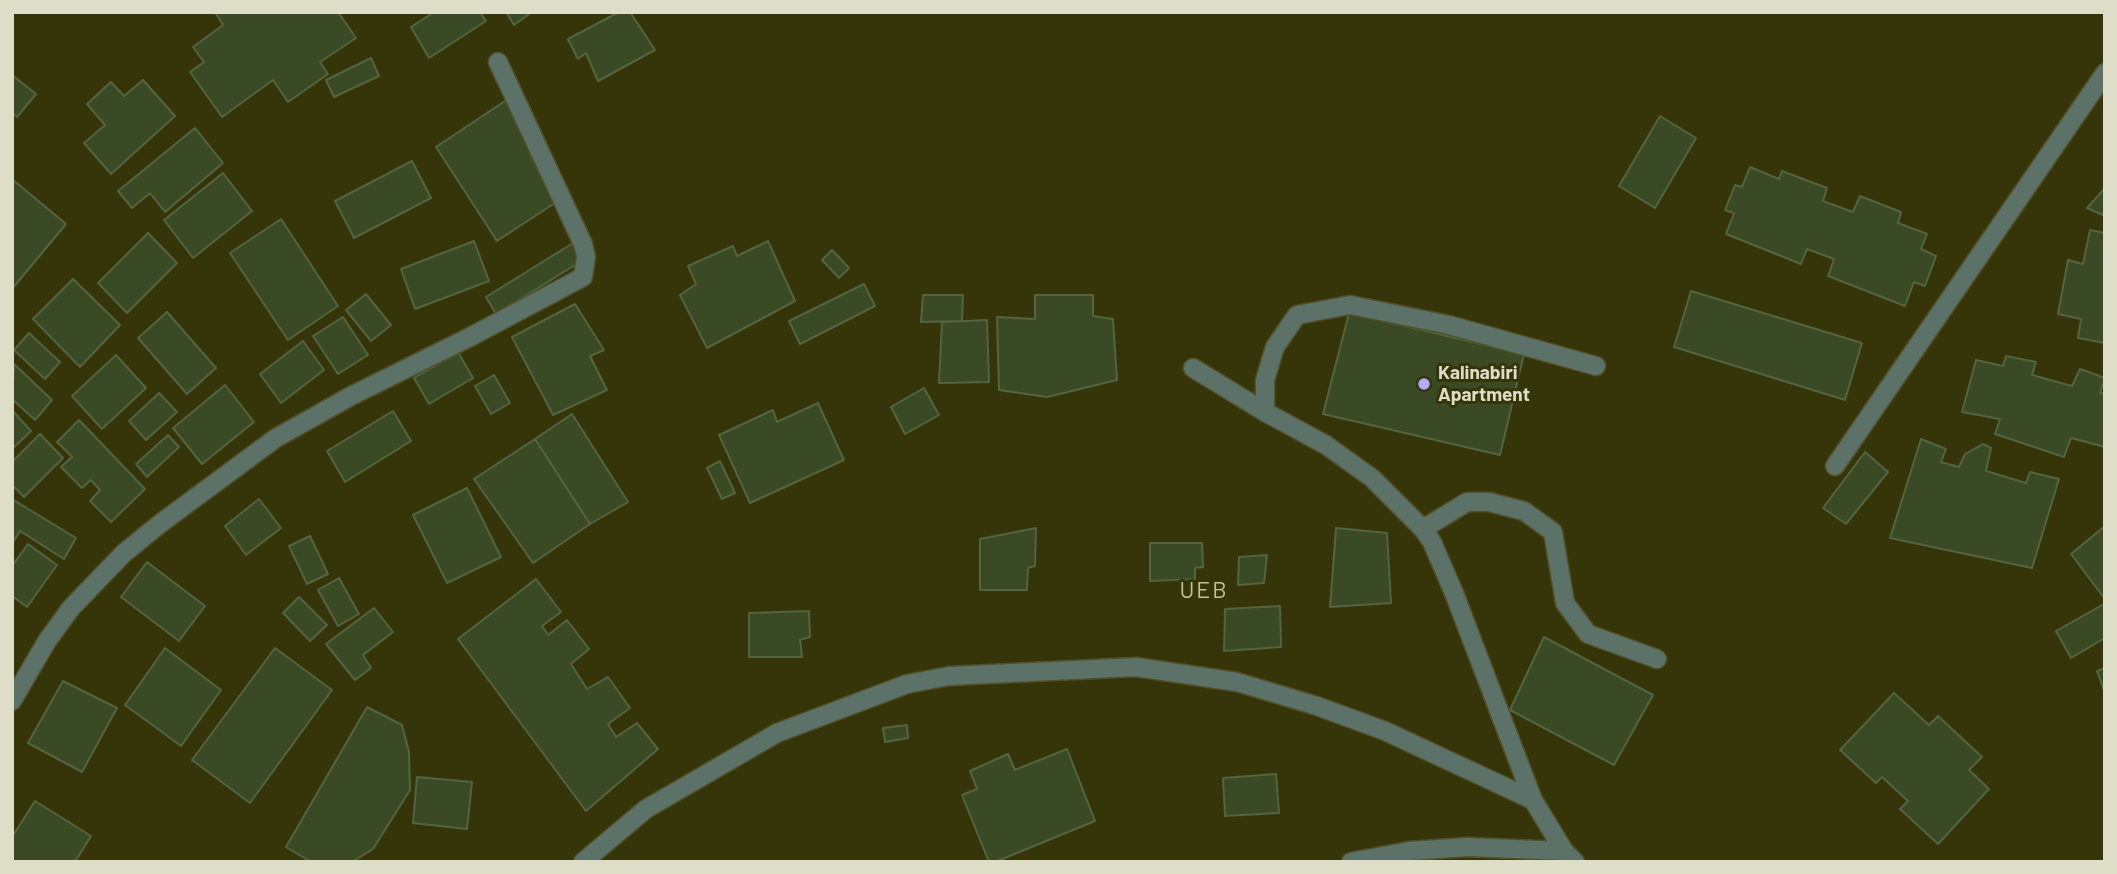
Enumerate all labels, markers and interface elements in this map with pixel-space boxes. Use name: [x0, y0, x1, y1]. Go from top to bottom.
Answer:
place label: Kalinabiri Apartment: [1438, 362, 1530, 406]
marker: Kalinabiri Apartment: [1416, 376, 1432, 392]
district label: UEB: [1180, 576, 1228, 604]

